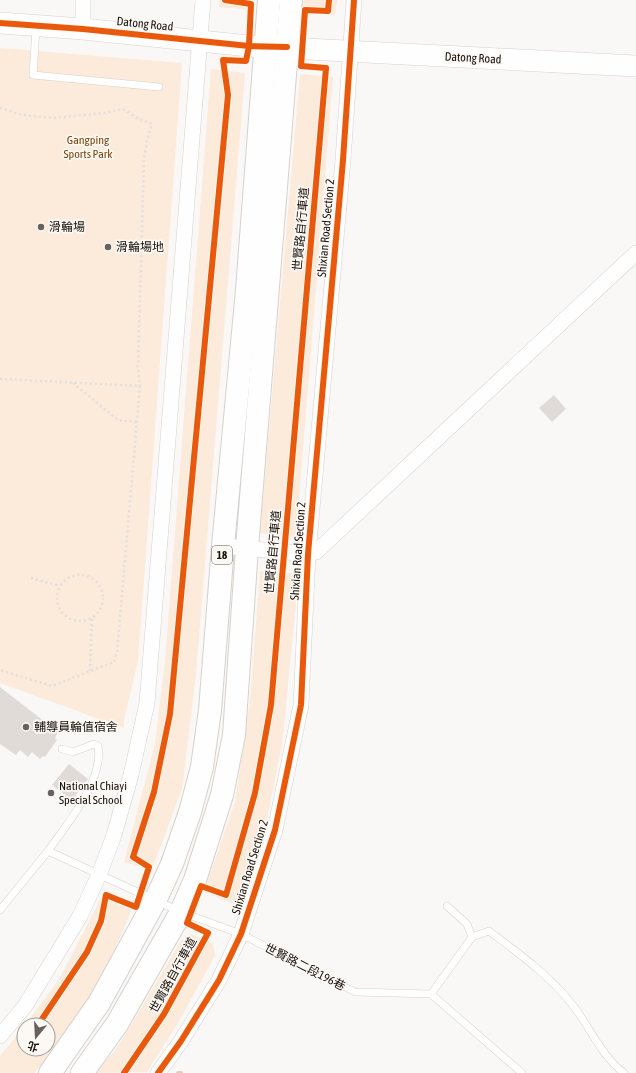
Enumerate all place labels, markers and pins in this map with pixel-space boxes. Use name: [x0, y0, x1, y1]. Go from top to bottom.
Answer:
place label: 滑輪場: [49, 220, 85, 234]
marker: 滑輪場: [36, 222, 46, 232]
place label: 滑輪場地: [116, 240, 164, 254]
marker: 滑輪場地: [103, 242, 113, 252]
place label: 輔導員輪值宿舍: [34, 720, 118, 734]
marker: 輔導員輪值宿舍: [21, 722, 31, 732]
place label: National Chiayi Special School: [59, 779, 127, 807]
marker: National Chiayi Special School: [46, 788, 56, 798]

